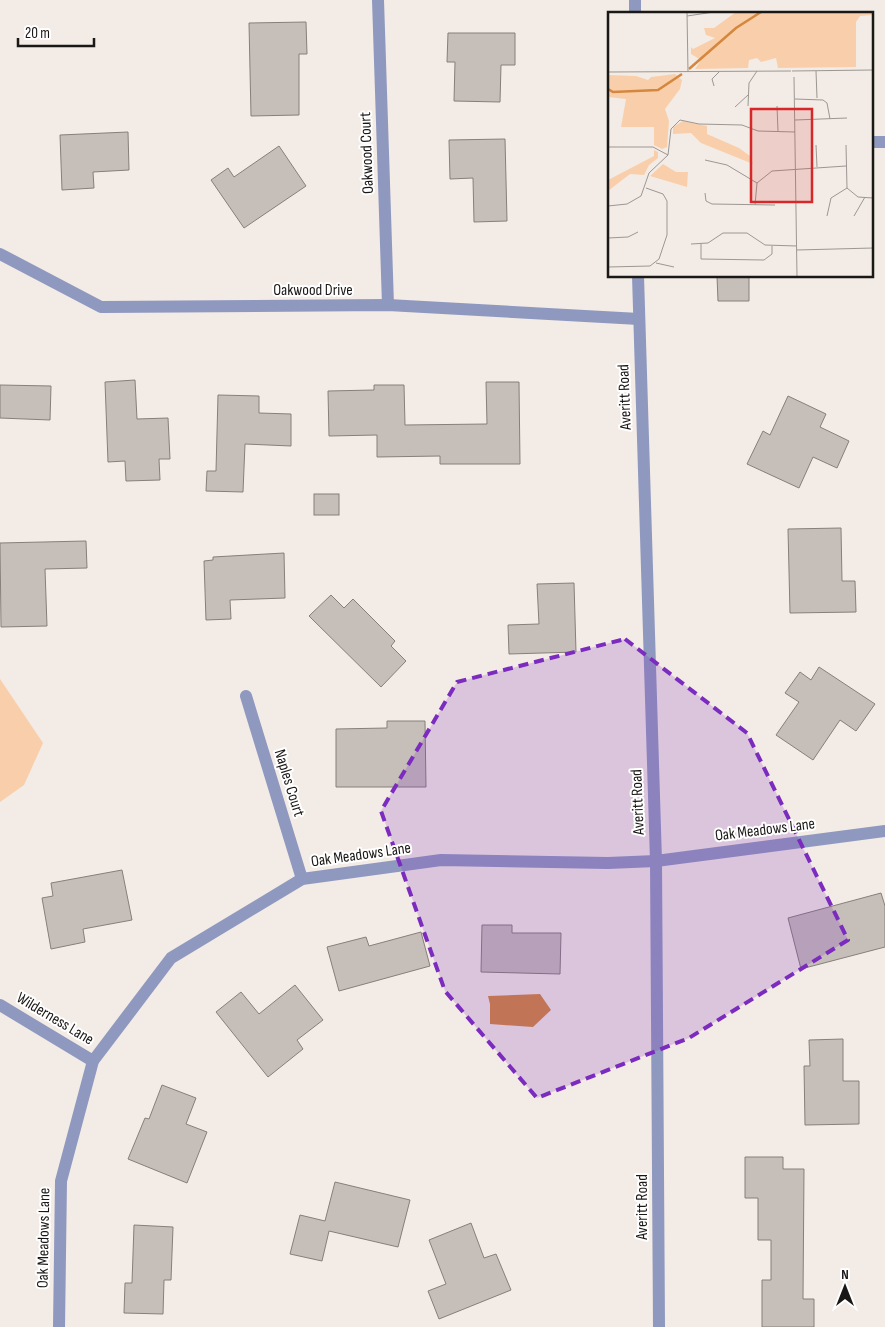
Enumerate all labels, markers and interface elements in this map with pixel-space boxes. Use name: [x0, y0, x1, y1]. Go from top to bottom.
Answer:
inset map: [608, 12, 872, 278]
scale bar: [18, 15, 94, 47]
text: 20 m: [25, 24, 50, 43]
street label: Oakwood Court: [356, 112, 378, 194]
street label: Oakwood Drive: [273, 281, 353, 300]
street label: Averitt Road: [614, 364, 636, 431]
street label: Naples Court: [270, 747, 308, 819]
street label: Averitt Road: [627, 769, 649, 836]
street label: Oak Meadows Lane: [714, 814, 816, 846]
street label: Oak Meadows Lane: [310, 839, 412, 871]
street label: Wilderness Lane: [13, 989, 97, 1049]
street label: Averitt Road: [633, 1174, 652, 1241]
street label: Oak Meadows Lane: [34, 1188, 54, 1288]
north arrow: [820, 1262, 870, 1312]
text: N: [841, 1266, 849, 1283]

